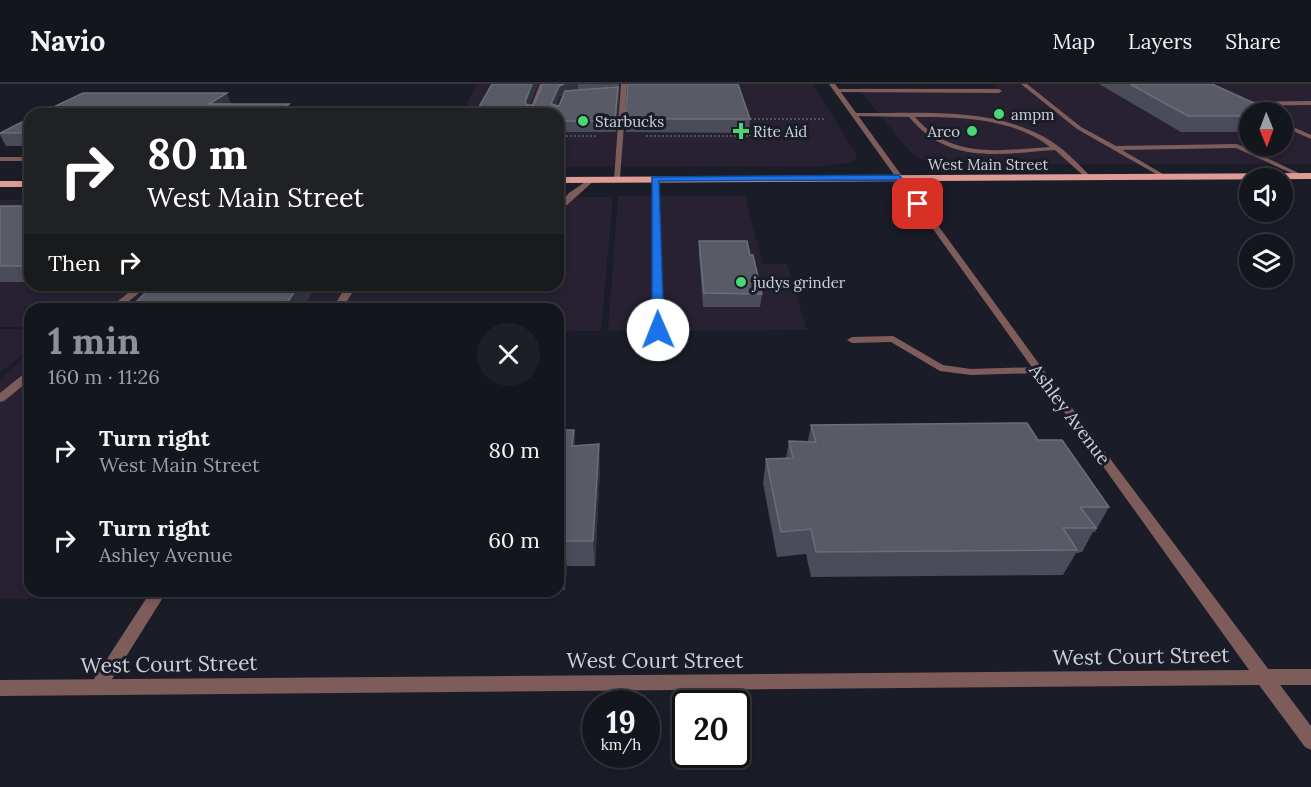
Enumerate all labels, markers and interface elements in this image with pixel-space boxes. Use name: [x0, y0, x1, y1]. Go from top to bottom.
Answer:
text: Navio: [30, 23, 105, 59]
text: Map: [1052, 28, 1095, 55]
text: Layers: [1128, 28, 1192, 55]
text: Share: [1225, 28, 1281, 55]
north arrow: [1239, 102, 1293, 156]
map controls: [1239, 102, 1293, 288]
place label: ampm: [1011, 105, 1055, 124]
marker: ampm: [992, 107, 1006, 121]
place label: Starbucks: [595, 112, 664, 131]
marker: Starbucks: [576, 114, 590, 128]
place label: Rite Aid: [753, 122, 807, 141]
place label: Arco: [927, 122, 960, 141]
marker: Rite Aid: [734, 124, 748, 138]
marker: Arco: [965, 124, 979, 138]
text: 80 m: [147, 127, 247, 181]
icon: right: [48, 132, 126, 210]
street label: West Main Street: [928, 155, 1048, 174]
button: sound: [1239, 168, 1293, 222]
pin: [892, 178, 943, 229]
text: West Main Street: [147, 180, 364, 214]
icon: arrive: [901, 187, 934, 220]
button: layers: [1239, 234, 1293, 288]
icon: right: [113, 246, 146, 279]
text: Then: [48, 249, 101, 277]
place label: judys grinder: [751, 273, 846, 292]
marker: judys grinder: [734, 275, 748, 289]
position arrow: [626, 298, 690, 362]
text: 1 min: [48, 318, 140, 364]
button: close: [477, 323, 540, 386]
street label: Ashley Avenue: [1024, 358, 1116, 469]
text: 160 m · 11:26: [48, 364, 160, 389]
text: Turn right: [99, 424, 210, 452]
icon: right: [48, 434, 81, 467]
text: 80 m: [489, 436, 540, 464]
text: West Main Street: [99, 452, 260, 477]
text: Turn right: [99, 514, 210, 542]
icon: right: [48, 524, 81, 557]
text: 60 m: [488, 526, 540, 554]
text: Ashley Avenue: [99, 542, 233, 567]
street label: West Court Street: [1052, 641, 1230, 671]
street label: West Court Street: [567, 647, 744, 674]
street label: West Court Street: [80, 649, 258, 679]
speed limit sign: 20: [672, 690, 750, 768]
text: 19: [606, 703, 636, 741]
text: km/h: [601, 735, 641, 754]

